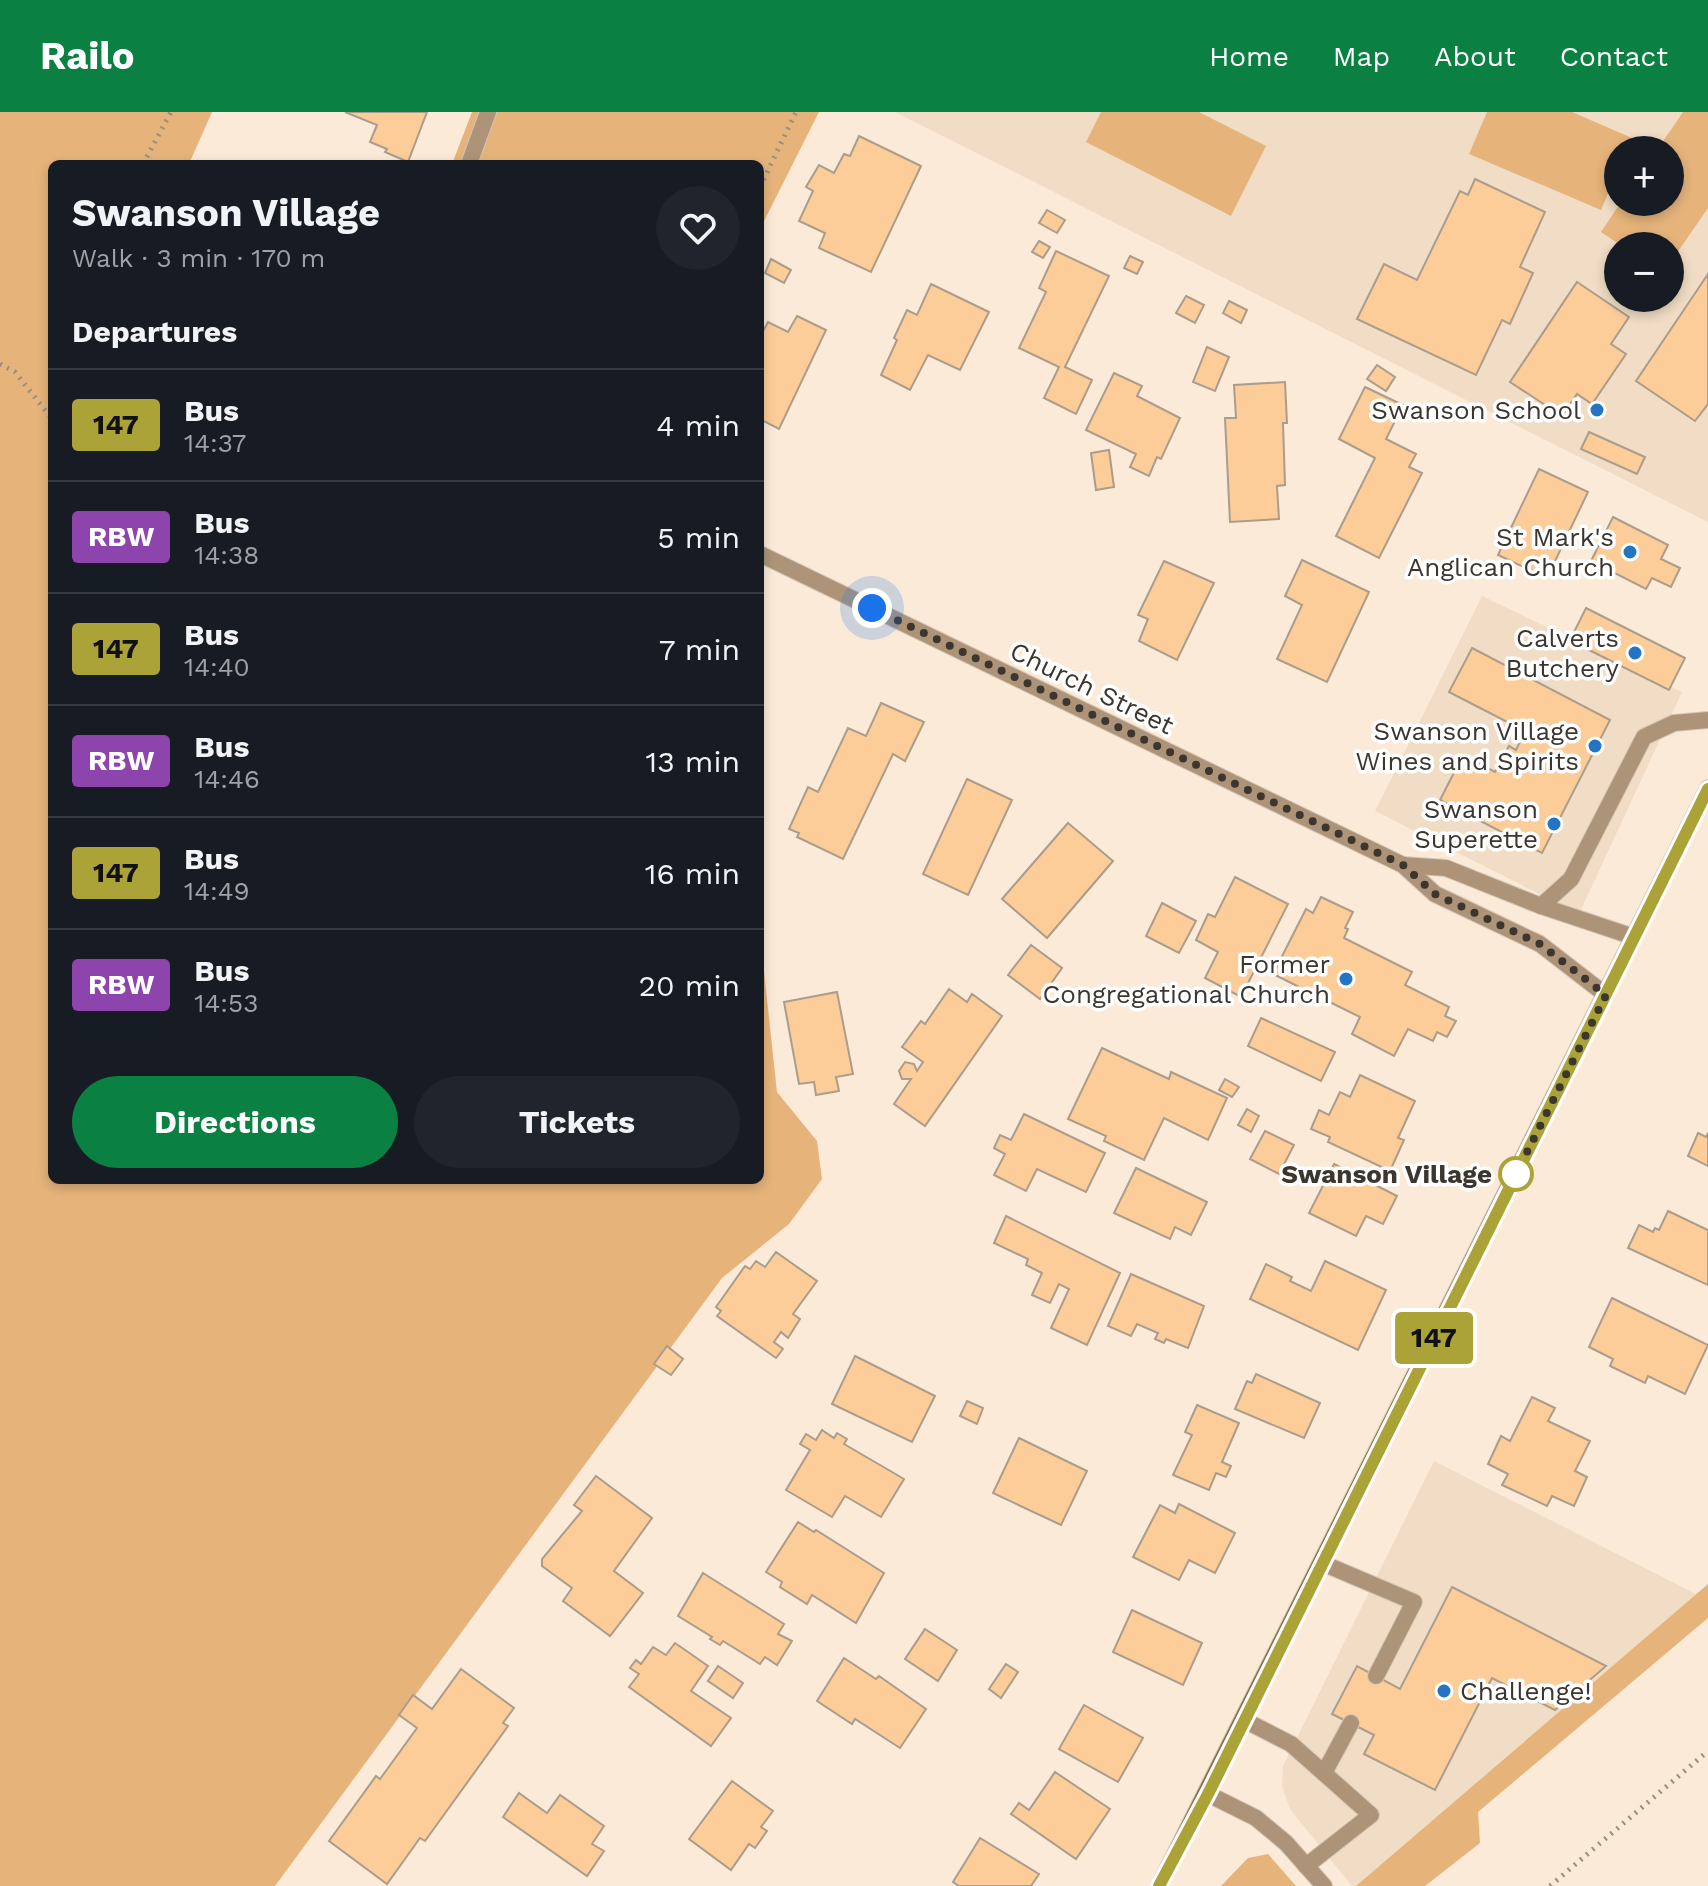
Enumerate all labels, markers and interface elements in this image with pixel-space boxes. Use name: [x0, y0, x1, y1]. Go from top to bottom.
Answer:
text: Railo: [40, 34, 134, 78]
text: Home: [1209, 40, 1289, 73]
text: Map: [1333, 40, 1390, 73]
text: About: [1434, 40, 1516, 73]
text: Contact: [1560, 40, 1668, 73]
map controls: [1604, 136, 1684, 312]
button: +: [1604, 136, 1684, 216]
button: heart: [656, 186, 740, 270]
text: Swanson Village: [72, 191, 380, 235]
button: −: [1604, 232, 1684, 312]
text: Walk · 3 min · 170 m: [72, 243, 325, 273]
text: Departures: [72, 314, 237, 349]
text: Bus: [184, 393, 239, 428]
place label: Swanson School: [1371, 395, 1581, 425]
marker: Swanson School: [1588, 401, 1606, 419]
text: 147: [93, 408, 139, 441]
text: 4 min: [656, 408, 740, 443]
text: 14:37: [184, 428, 246, 458]
text: Bus: [194, 505, 249, 540]
text: RBW: [88, 520, 154, 553]
text: 5 min: [657, 520, 740, 555]
place label: St Mark's Anglican Church: [1407, 522, 1614, 582]
text: 14:38: [194, 540, 259, 570]
marker: St Mark's Anglican Church: [1621, 543, 1639, 561]
your location: [852, 588, 892, 628]
text: Bus: [184, 617, 239, 652]
place label: Calverts Butchery: [1505, 623, 1620, 683]
text: 147: [93, 632, 139, 665]
text: 7 min: [659, 632, 740, 667]
street label: Church Street: [1005, 636, 1179, 741]
marker: Calverts Butchery: [1626, 644, 1644, 662]
text: 14:40: [184, 652, 250, 682]
place label: Swanson Village Wines and Spirits: [1356, 716, 1579, 776]
text: Bus: [194, 729, 249, 764]
marker: Swanson Village Wines and Spirits: [1586, 737, 1604, 755]
text: RBW: [88, 744, 154, 777]
text: 13 min: [645, 744, 740, 779]
text: 14:46: [194, 764, 260, 794]
place label: Swanson Superette: [1414, 794, 1538, 854]
marker: Swanson Superette: [1545, 815, 1563, 833]
text: Bus: [184, 841, 239, 876]
text: 147: [93, 856, 139, 889]
text: 16 min: [645, 856, 740, 891]
text: 14:49: [184, 876, 250, 906]
place label: Former Congregational Church: [1042, 949, 1330, 1009]
text: Bus: [194, 953, 249, 988]
text: RBW: [88, 968, 154, 1001]
text: 20 min: [638, 968, 740, 1003]
marker: Former Congregational Church: [1337, 970, 1355, 988]
text: 14:53: [194, 988, 258, 1018]
button: Directions: [72, 1076, 398, 1168]
button: Tickets: [414, 1076, 740, 1168]
marker: Swanson Village: [1499, 1157, 1533, 1191]
place label: Swanson Village: [1281, 1159, 1492, 1189]
line badge: 147: [1388, 1312, 1480, 1364]
text: 147: [1411, 1321, 1457, 1354]
place label: Challenge!: [1460, 1676, 1592, 1706]
marker: Challenge!: [1435, 1682, 1453, 1700]

